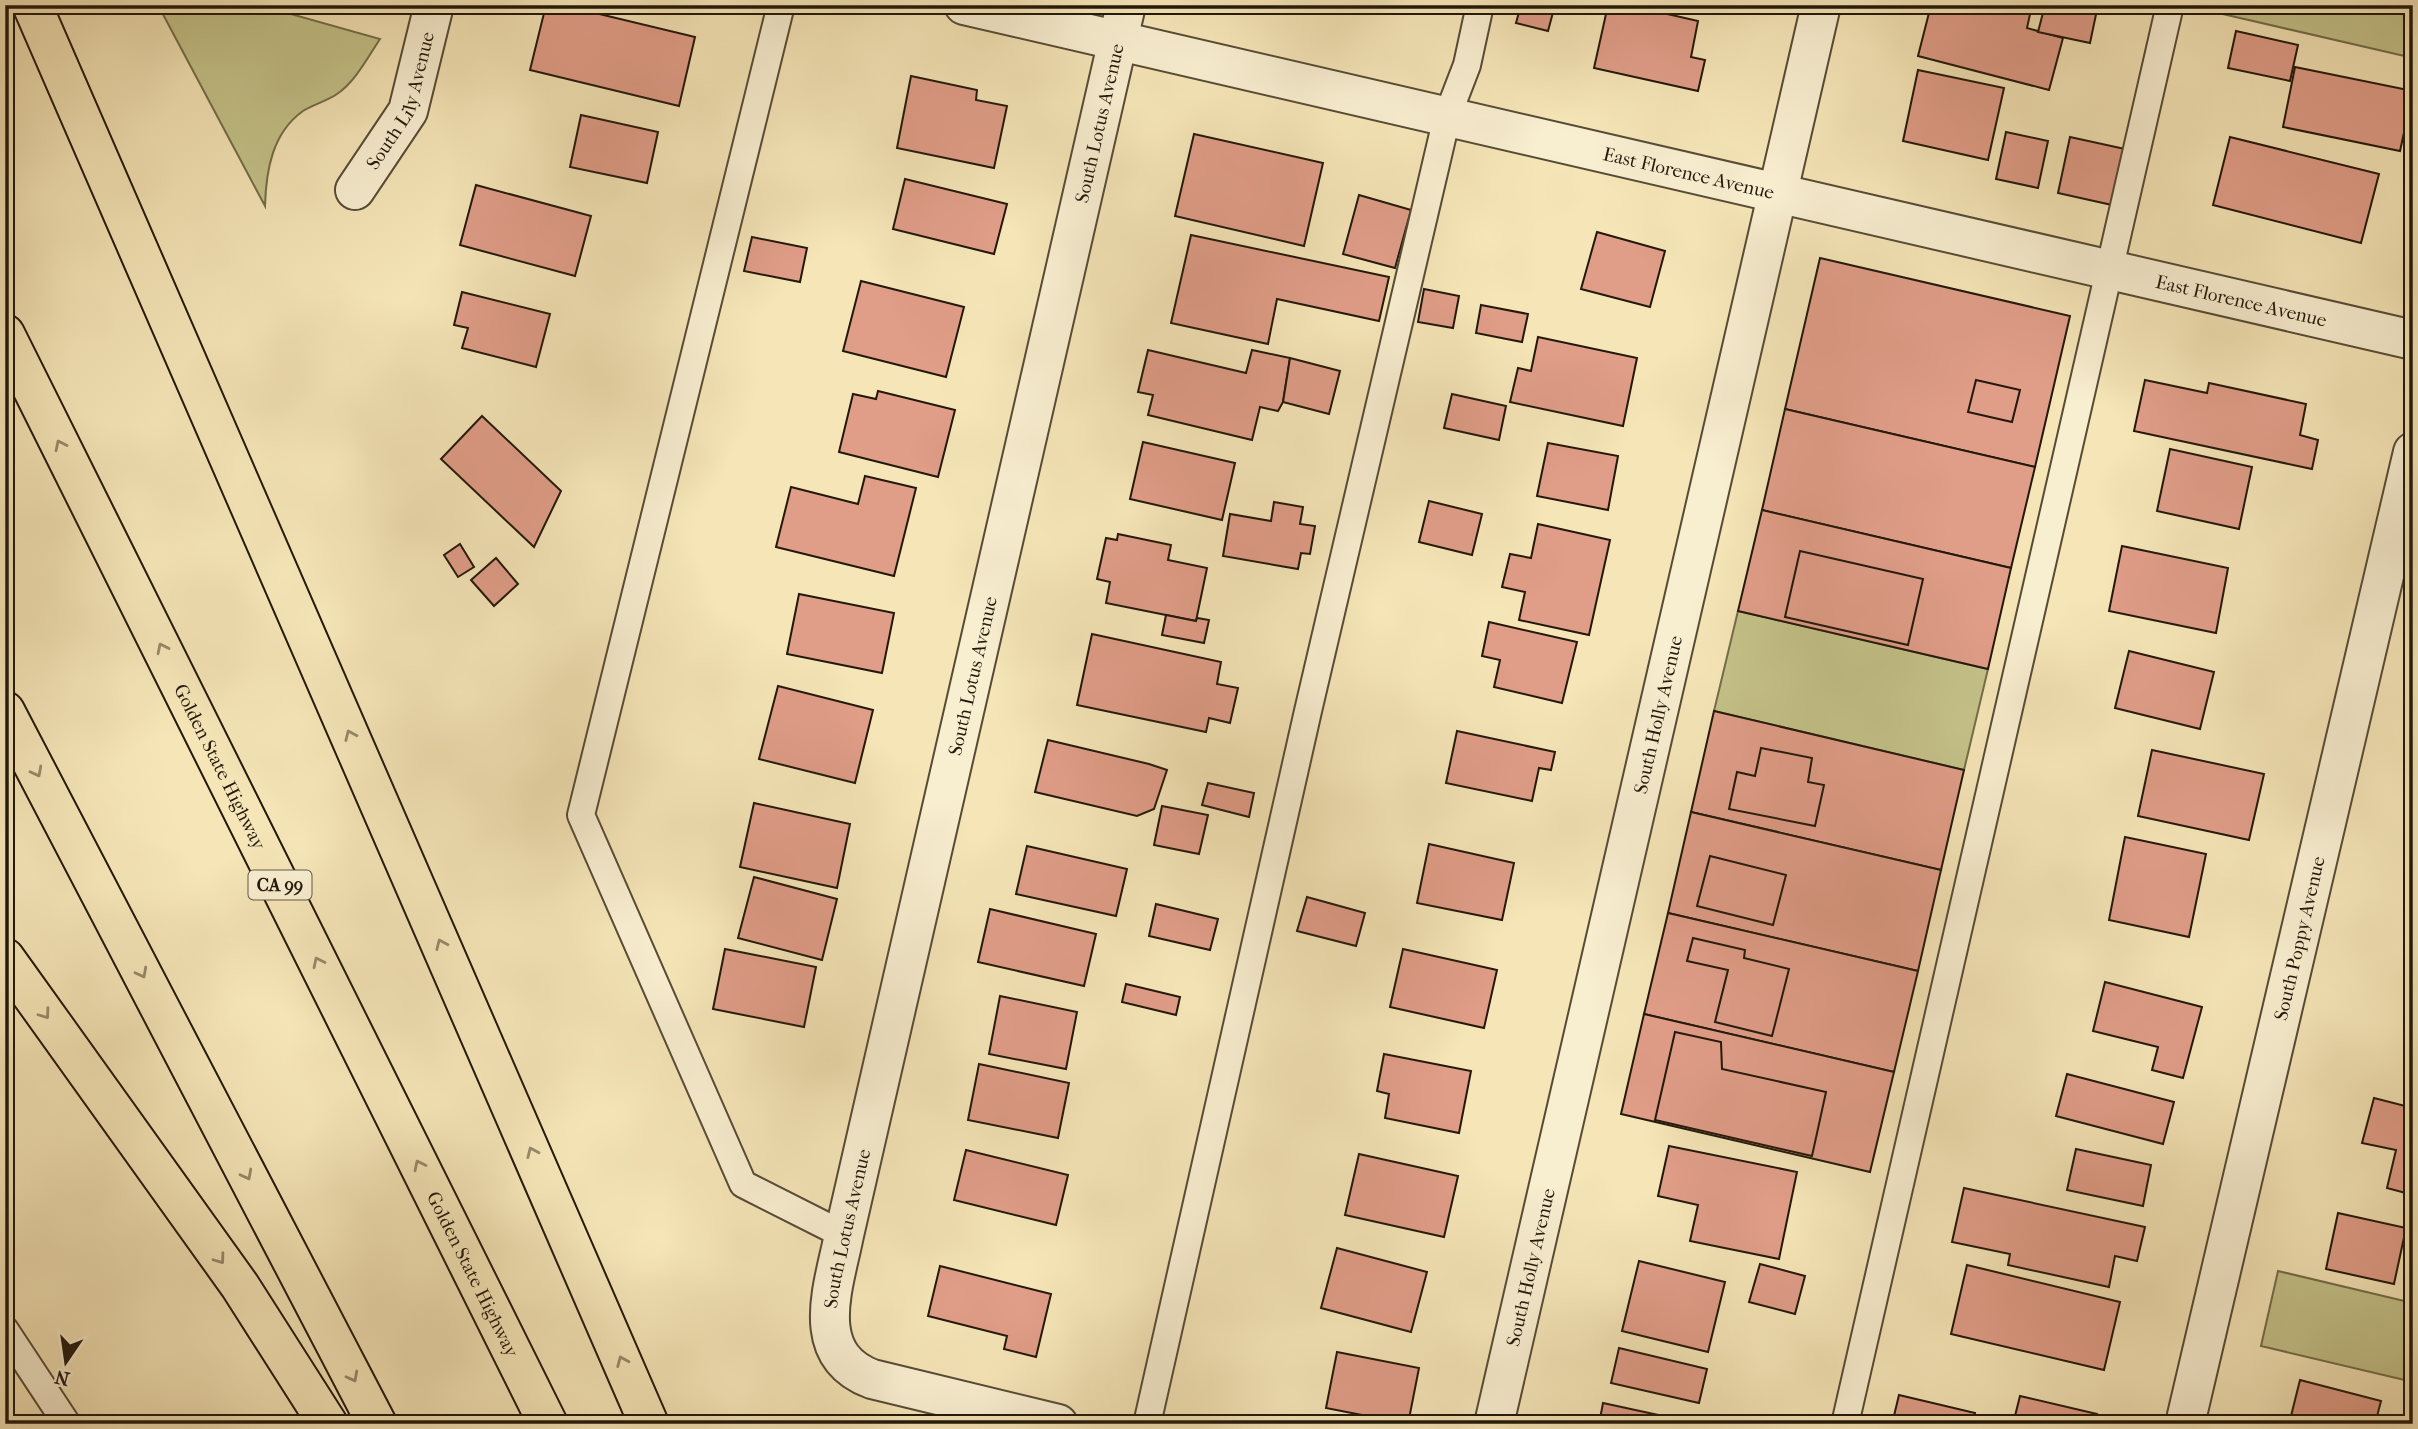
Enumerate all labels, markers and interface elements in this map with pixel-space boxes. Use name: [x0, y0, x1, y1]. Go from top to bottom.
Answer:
street label: South Lily Avenue: [362, 30, 439, 174]
street label: South Lotus Avenue: [1071, 42, 1129, 205]
street label: East Florence Avenue: [1601, 143, 1776, 204]
street label: East Florence Avenue: [2153, 271, 2329, 332]
one-way arrow: [55, 440, 69, 452]
street label: South Lotus Avenue: [944, 594, 1002, 758]
street label: South Holly Avenue: [1630, 634, 1687, 796]
one-way arrow: [156, 643, 170, 655]
street label: Golden State Highway: [169, 680, 270, 854]
one-way arrow: [344, 730, 358, 743]
one-way arrow: [29, 765, 42, 777]
street label: South Poppy Avenue: [2270, 854, 2330, 1023]
road number: CA 99: [248, 870, 312, 900]
one-way arrow: [435, 939, 449, 951]
one-way arrow: [312, 957, 326, 969]
one-way arrow: [134, 966, 147, 979]
one-way arrow: [37, 1006, 49, 1019]
one-way arrow: [526, 1147, 540, 1160]
street label: South Lotus Avenue: [820, 1147, 875, 1309]
one-way arrow: [414, 1160, 428, 1172]
one-way arrow: [239, 1168, 253, 1180]
street label: South Holly Avenue: [1502, 1186, 1560, 1349]
street label: Golden State Highway: [422, 1188, 523, 1362]
one-way arrow: [212, 1251, 224, 1264]
north arrow: [32, 1328, 102, 1398]
one-way arrow: [616, 1356, 630, 1368]
text: N: [52, 1365, 72, 1390]
one-way arrow: [344, 1370, 358, 1382]

